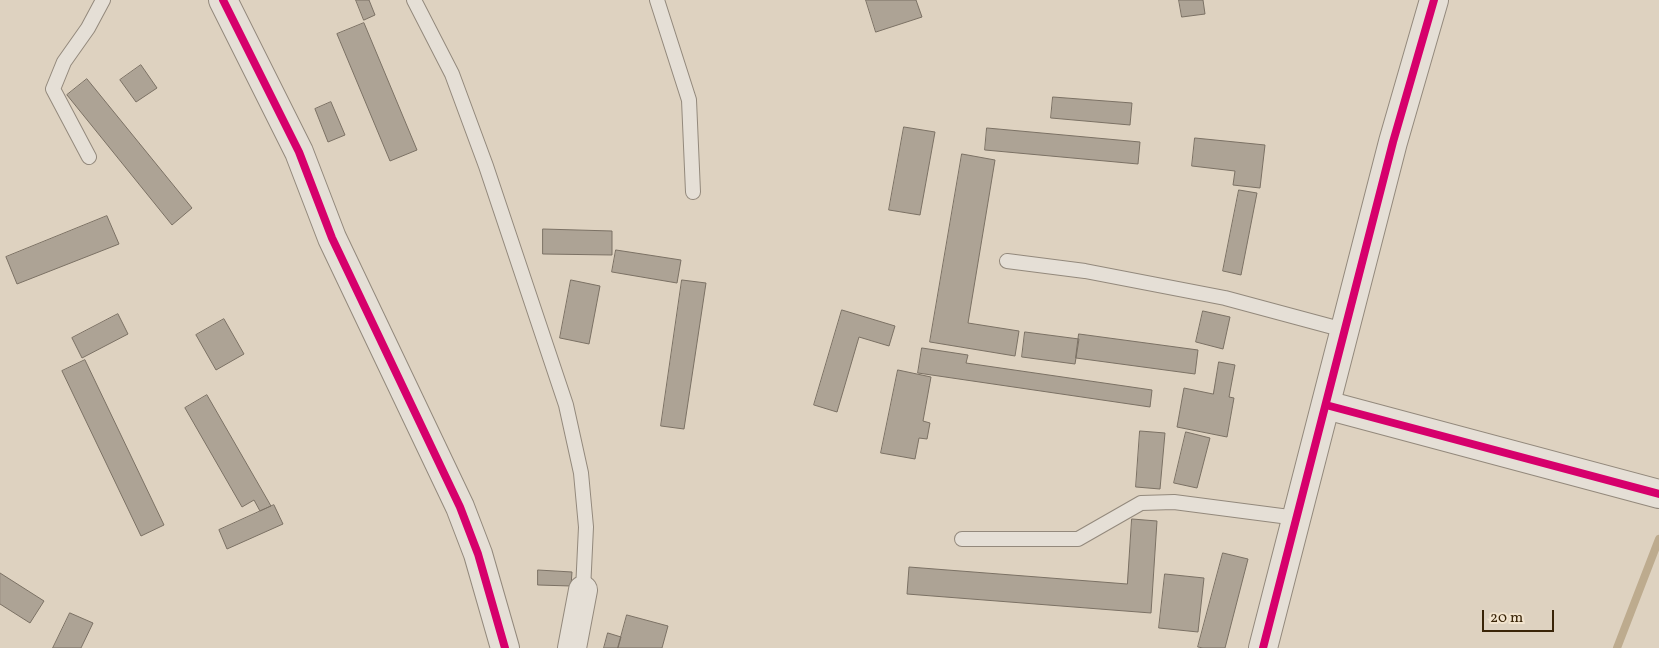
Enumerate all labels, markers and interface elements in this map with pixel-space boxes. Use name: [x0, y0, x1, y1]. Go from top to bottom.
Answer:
scale bar: [1484, 600, 1556, 632]
text: 20 m: [1490, 608, 1523, 629]

